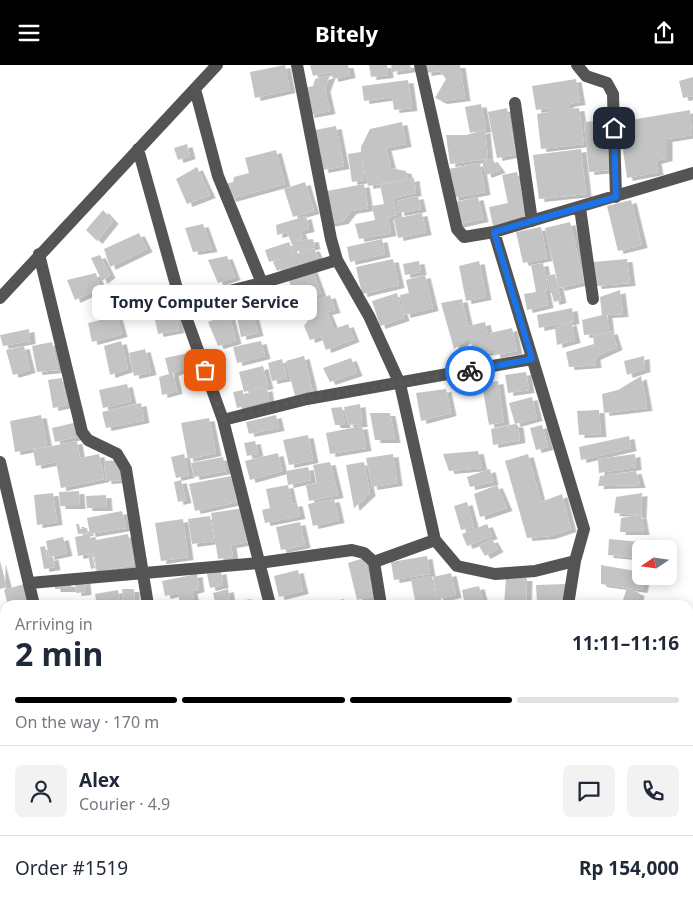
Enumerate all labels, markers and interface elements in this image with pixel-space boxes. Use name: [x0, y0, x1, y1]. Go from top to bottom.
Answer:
text: Bitely: [315, 18, 378, 48]
icon: menu: [15, 19, 43, 47]
icon: share: [650, 19, 678, 47]
pin: [593, 107, 635, 149]
icon: home: [600, 114, 628, 142]
callout: Tomy Computer Service: [92, 285, 318, 320]
text: Tomy Computer Service: [110, 291, 299, 313]
courier: [445, 346, 495, 396]
pin: [184, 349, 226, 391]
icon: bag: [191, 356, 219, 384]
icon: bike: [456, 357, 484, 385]
north arrow: [632, 540, 678, 585]
map controls: [632, 540, 677, 585]
text: Arriving in: [15, 613, 93, 635]
text: 11:11–11:16: [572, 630, 679, 656]
text: 2 min: [15, 632, 103, 675]
text: On the way · 170 m: [15, 711, 159, 733]
button: person: [15, 765, 67, 817]
button: chat: [563, 765, 615, 817]
button: phone: [627, 765, 679, 817]
text: Alex: [79, 767, 120, 793]
text: Courier · 4.9: [79, 793, 170, 815]
text: Order #1519: [15, 855, 128, 881]
text: Rp 154,000: [579, 855, 679, 881]

